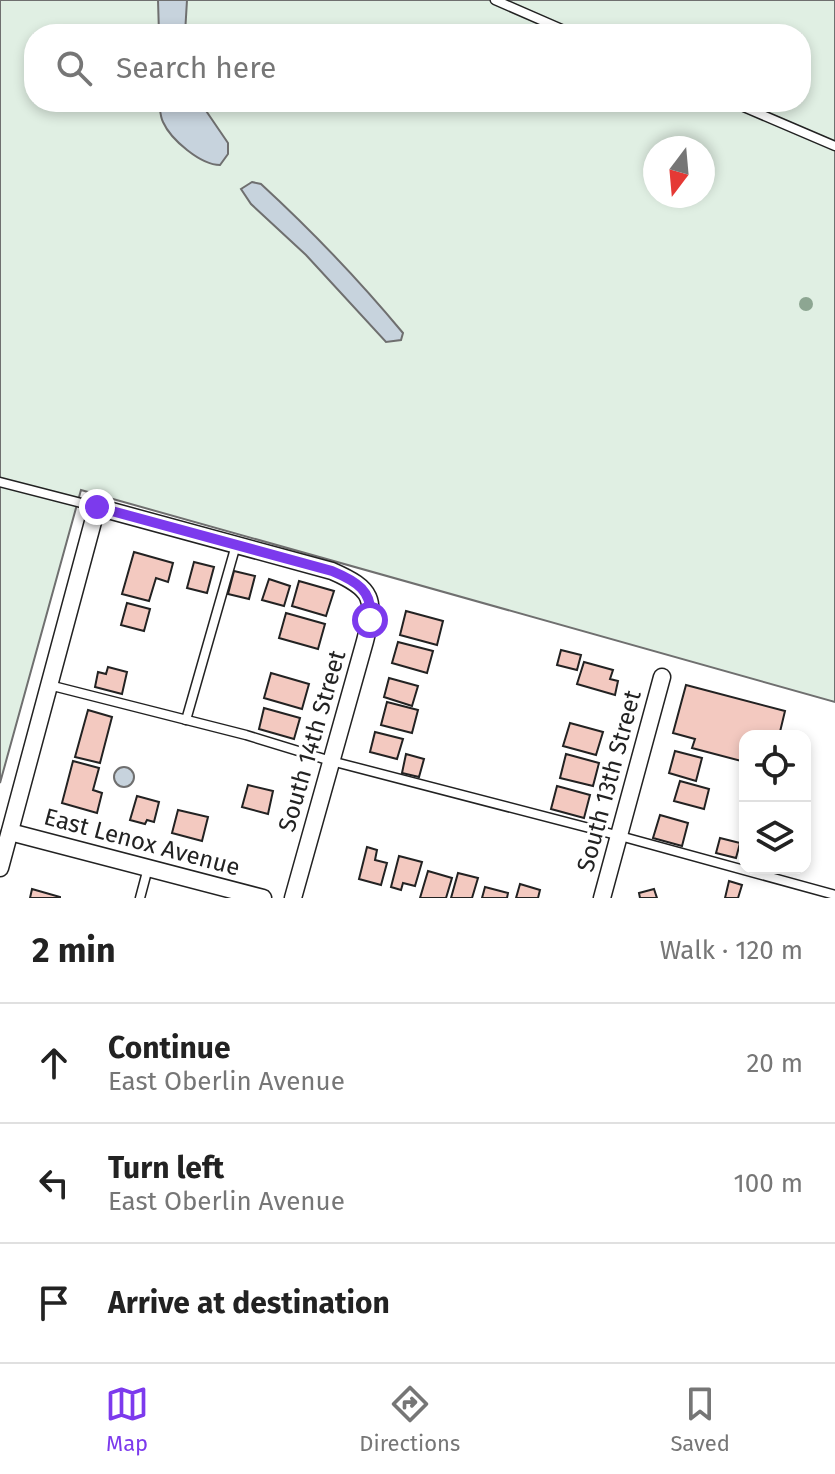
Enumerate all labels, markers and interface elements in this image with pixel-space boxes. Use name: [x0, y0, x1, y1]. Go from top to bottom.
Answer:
search box: [24, 24, 811, 112]
icon: search: [52, 46, 96, 90]
text: Search here: [116, 50, 276, 86]
north arrow: [643, 136, 715, 208]
route end: [79, 489, 115, 525]
route start: [352, 602, 388, 638]
street label: South 14th Street: [273, 647, 351, 835]
street label: South 13th Street: [571, 687, 647, 875]
map controls: [739, 730, 811, 874]
button: locate: [739, 730, 811, 802]
street label: East Lenox Avenue: [41, 802, 243, 882]
button: layers: [739, 802, 811, 874]
text: 2 min: [32, 930, 116, 971]
text: Walk · 120 m: [660, 935, 803, 966]
text: Continue: [108, 1030, 231, 1066]
icon: ahead: [32, 1041, 76, 1085]
text: 20 m: [746, 1048, 803, 1079]
text: East Oberlin Avenue: [108, 1066, 345, 1097]
text: Turn left: [108, 1150, 224, 1186]
icon: left: [32, 1161, 76, 1205]
text: 100 m: [734, 1168, 803, 1199]
text: East Oberlin Avenue: [108, 1186, 345, 1217]
icon: arrive: [32, 1281, 76, 1325]
text: Arrive at destination: [108, 1285, 390, 1321]
tab: Map: [105, 1382, 149, 1457]
tab: Directions: [359, 1382, 460, 1457]
tab: Saved: [670, 1382, 730, 1457]

